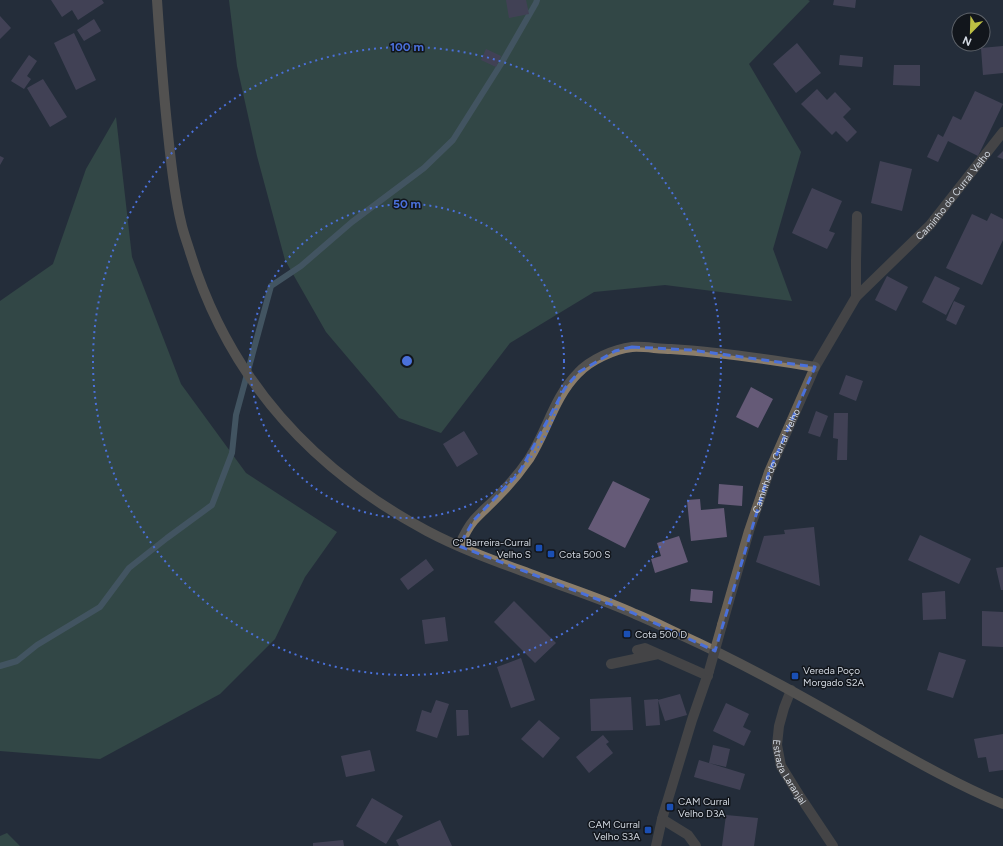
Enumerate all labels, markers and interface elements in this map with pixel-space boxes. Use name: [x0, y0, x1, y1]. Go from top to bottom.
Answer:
north arrow: [951, 12, 991, 52]
text: N: [961, 33, 974, 48]
text: 100 m: [390, 40, 424, 54]
street label: Caminho do Curral Velho: [913, 147, 993, 242]
text: 50 m: [393, 197, 421, 211]
centre of rings: [400, 354, 414, 368]
street label: Caminho do Curral Velho: [749, 406, 803, 515]
place label: Cº Barreira-Curral Velho S: [452, 536, 531, 561]
marker: Cº Barreira-Curral Velho S: [534, 543, 544, 553]
place label: Cota 500 S: [559, 548, 611, 561]
marker: Cota 500 S: [546, 549, 556, 559]
place label: Cota 500 D: [635, 628, 687, 641]
marker: Cota 500 D: [622, 629, 632, 639]
place label: Vereda Poço Morgado S2A: [803, 664, 864, 689]
marker: Vereda Poço Morgado S2A: [790, 671, 800, 681]
street label: Estrada Laranjal: [770, 739, 810, 807]
place label: CAM Curral Velho D3A: [678, 795, 730, 820]
marker: CAM Curral Velho D3A: [665, 802, 675, 812]
place label: CAM Curral Velho S3A: [588, 818, 640, 843]
marker: CAM Curral Velho S3A: [643, 825, 653, 835]

